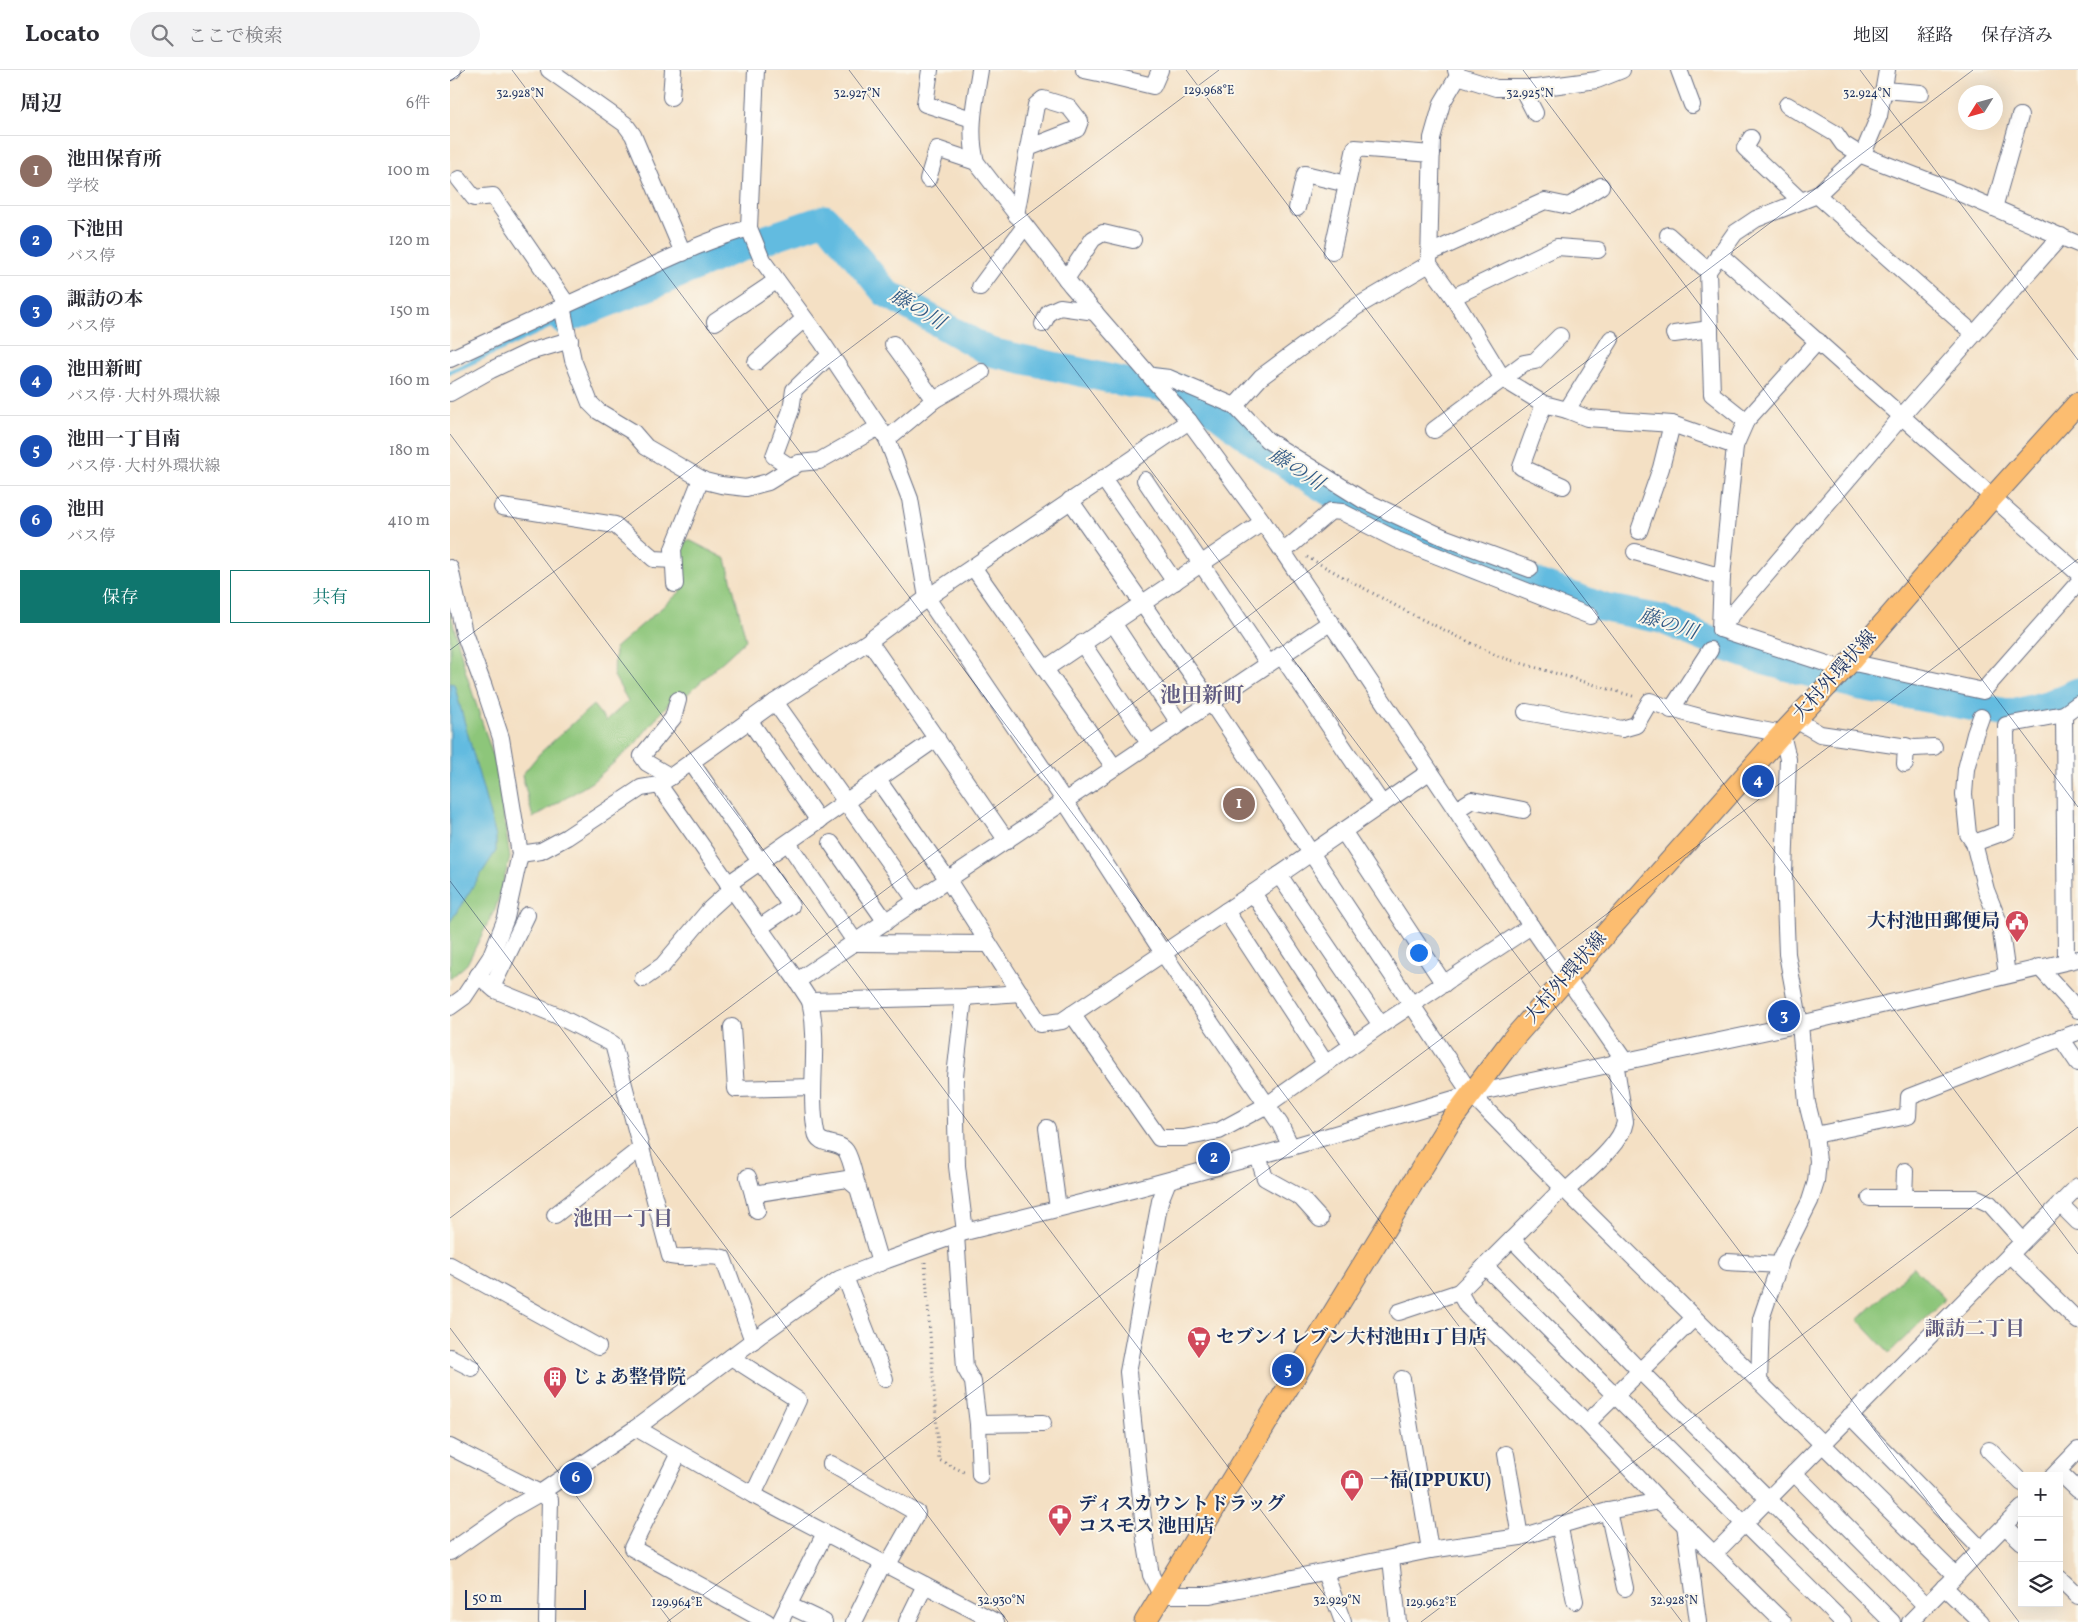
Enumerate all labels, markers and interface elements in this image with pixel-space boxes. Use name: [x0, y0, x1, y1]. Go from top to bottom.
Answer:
search box: [130, 12, 480, 57]
text: Locato: [25, 18, 100, 52]
icon: search: [148, 21, 176, 49]
text: ここで検索: [188, 24, 283, 50]
text: 地図: [1853, 24, 1889, 49]
text: 経路: [1917, 24, 1953, 49]
text: 保存済み: [1981, 24, 2053, 49]
text: 129.968°E: [1184, 83, 1234, 99]
north arrow: [1958, 85, 2003, 130]
text: 32.928°N: [496, 86, 544, 102]
text: 32.927°N: [833, 86, 881, 102]
text: 32.925°N: [1506, 86, 1554, 102]
text: 32.924°N: [1843, 86, 1891, 102]
text: 周辺: [20, 90, 62, 119]
text: 6件: [406, 93, 430, 115]
text: 池田保育所: [67, 147, 162, 173]
text: 1: [33, 160, 39, 182]
text: 100 m: [387, 160, 430, 182]
text: 学校: [67, 176, 99, 198]
text: 下池田: [67, 217, 124, 243]
text: 2: [32, 230, 40, 252]
text: 120 m: [388, 230, 430, 252]
text: バス停: [67, 246, 115, 268]
water label: 藤の川: [884, 283, 952, 338]
text: 諏訪の本: [67, 287, 143, 313]
text: 3: [32, 300, 40, 322]
text: 150 m: [389, 300, 430, 322]
text: バス停: [67, 316, 115, 338]
text: 池田新町: [67, 357, 143, 383]
text: 4: [31, 370, 41, 392]
text: 160 m: [389, 370, 430, 392]
text: バス停 · 大村外環状線: [67, 386, 221, 408]
text: 池田一丁目南: [67, 427, 181, 453]
text: 5: [32, 440, 40, 462]
text: 180 m: [389, 440, 430, 462]
water label: 藤の川: [1263, 442, 1330, 499]
text: バス停 · 大村外環状線: [67, 456, 221, 478]
text: 池田: [67, 497, 105, 523]
text: 6: [32, 510, 40, 532]
text: 410 m: [387, 510, 430, 532]
text: バス停: [67, 526, 115, 548]
button: 保存: [20, 570, 220, 623]
button: 共有: [230, 570, 430, 623]
water label: 藤の川: [1635, 602, 1703, 648]
street label: 大村外環状線: [1787, 625, 1883, 727]
district label: 池田新町: [1160, 682, 1244, 711]
pin: 4: [1742, 762, 1774, 800]
pin: 1: [1223, 785, 1255, 823]
place label: 大村池田郵便局: [1867, 909, 2000, 935]
public building icon: 大村池田郵便局: [2004, 909, 2030, 943]
street label: 大村外環状線: [1519, 926, 1613, 1030]
your location: [1406, 940, 1432, 966]
pin: 3: [1768, 997, 1800, 1035]
pin: 2: [1198, 1139, 1230, 1177]
district label: 池田一丁目: [573, 1206, 673, 1234]
district label: 諏訪二丁目: [1925, 1316, 2025, 1344]
supermarket icon: セブンイレブン大村池田1丁目店: [1186, 1325, 1212, 1359]
place label: セブンイレブン大村池田1丁目店: [1216, 1325, 1487, 1351]
pin: 5: [1272, 1351, 1304, 1389]
building icon: じょあ整骨院: [542, 1365, 568, 1399]
place label: じょあ整骨院: [572, 1365, 686, 1391]
pin: 6: [560, 1459, 592, 1497]
shop icon: 一福(IPPUKU): [1339, 1468, 1365, 1502]
place label: 一福(IPPUKU): [1370, 1468, 1491, 1494]
map controls: [2018, 1472, 2063, 1607]
button: +: [2018, 1472, 2063, 1517]
place label: ディスカウントドラッグ コスモス 池田店: [1078, 1492, 1286, 1540]
pharmacy icon: ディスカウントドラッグ コスモス 池田店: [1047, 1503, 1073, 1537]
button: −: [2018, 1517, 2063, 1562]
button: layers: [2018, 1562, 2063, 1607]
scale bar: [465, 1587, 586, 1610]
text: 50 m: [472, 1589, 502, 1608]
text: 32.930°N: [977, 1593, 1025, 1609]
text: 32.929°N: [1313, 1593, 1361, 1609]
text: 32.928°N: [1650, 1593, 1698, 1609]
text: 129.964°E: [652, 1595, 702, 1611]
text: 129.962°E: [1406, 1595, 1456, 1611]

